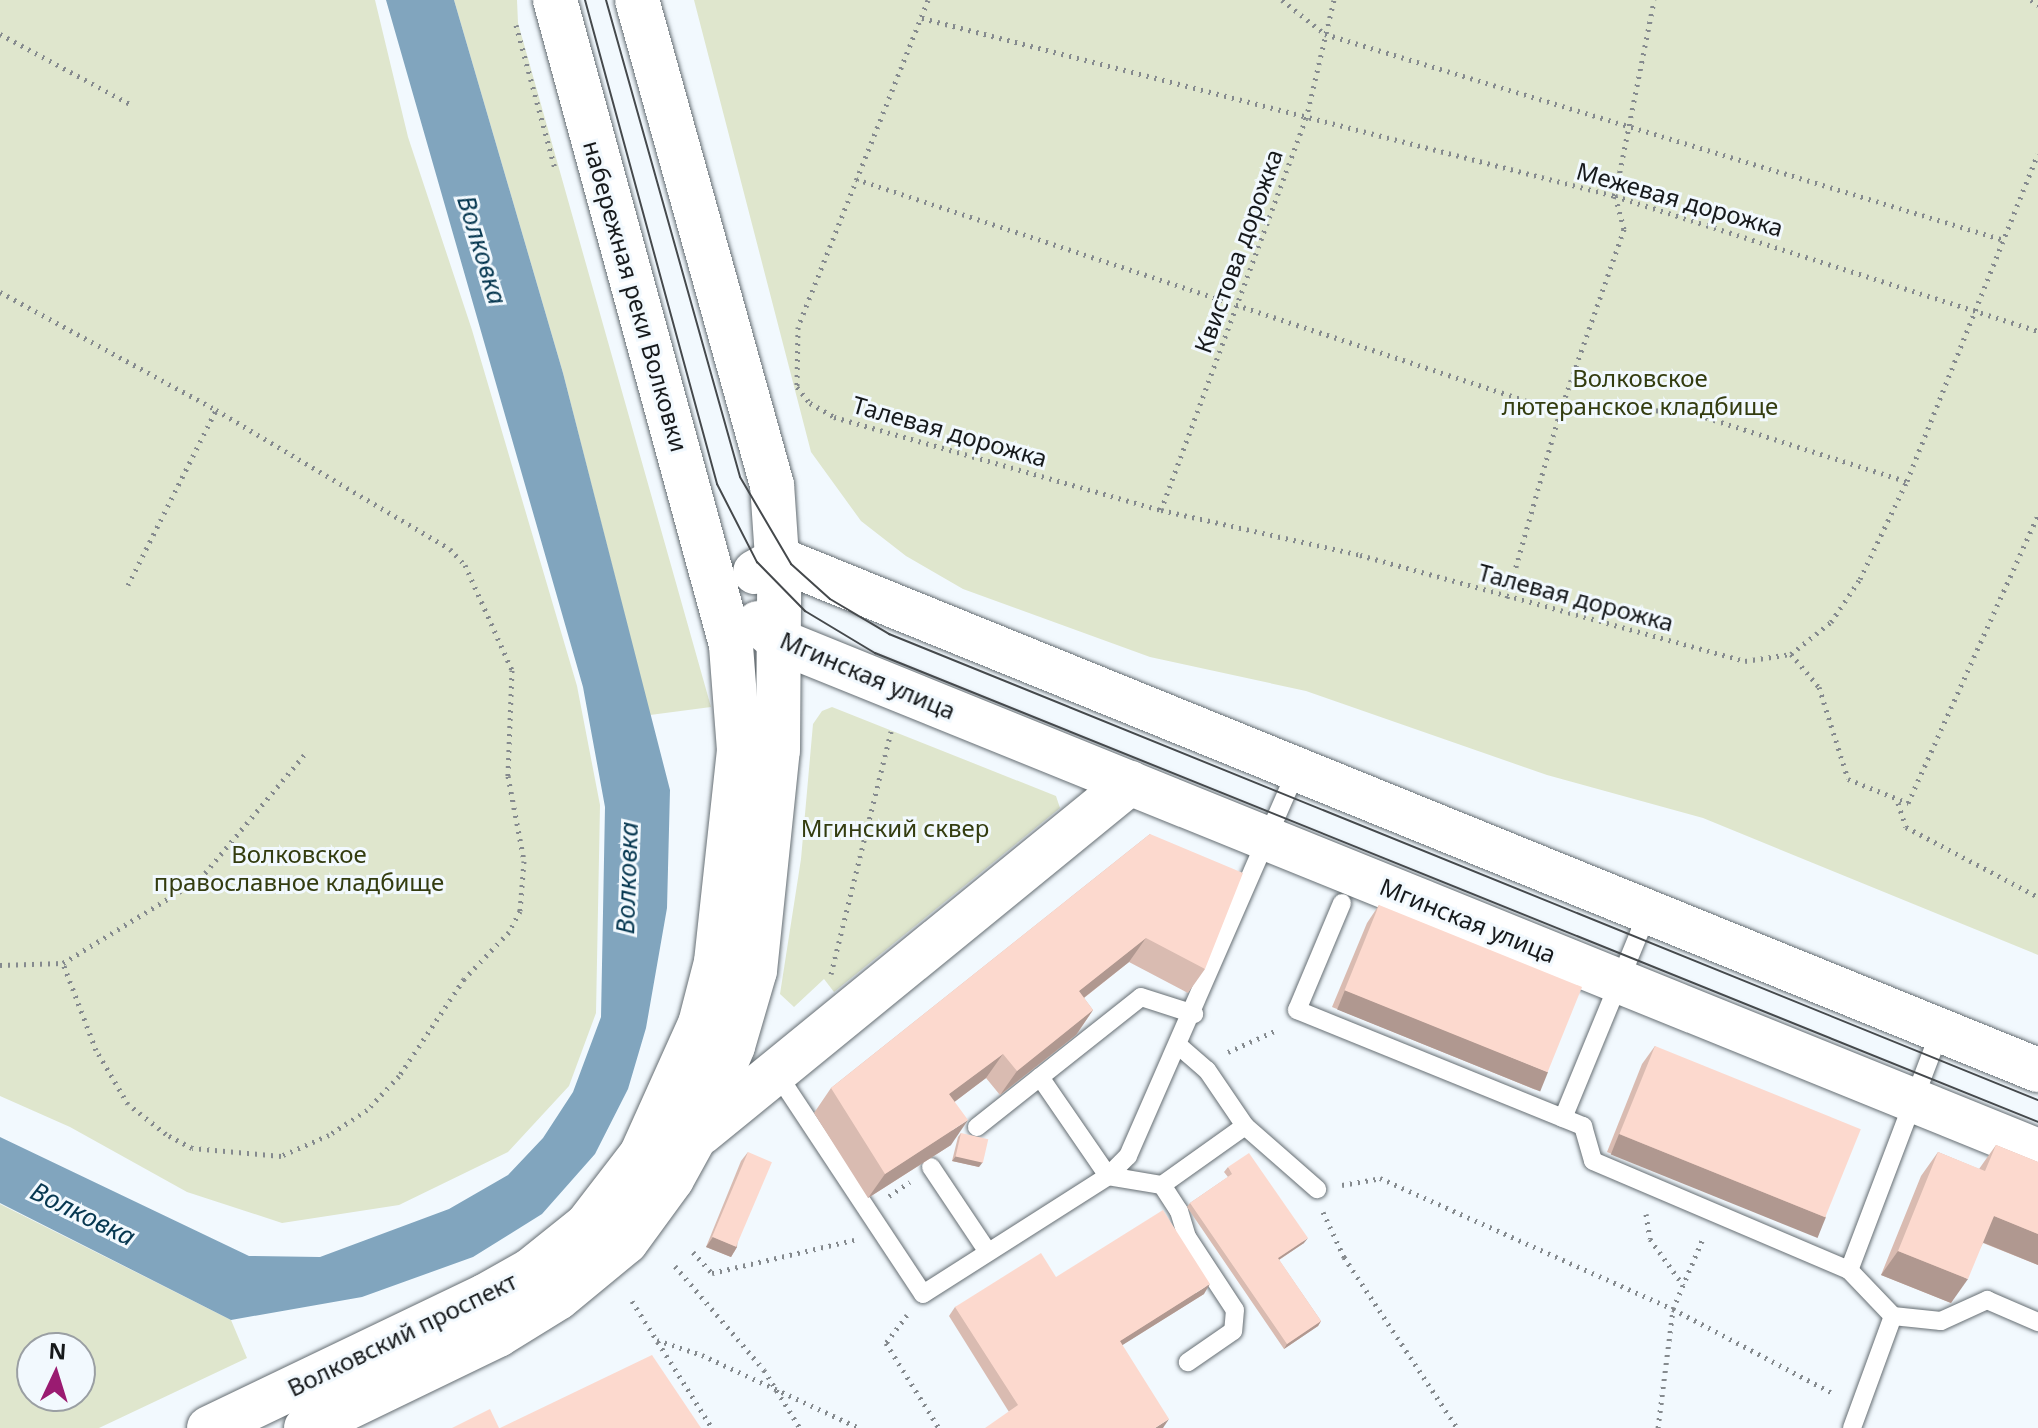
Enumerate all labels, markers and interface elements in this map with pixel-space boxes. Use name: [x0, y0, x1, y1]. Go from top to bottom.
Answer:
street label: набережная реки Волковки: [578, 137, 694, 455]
street label: Квистова дорожка: [1188, 145, 1288, 357]
street label: Межевая дорожка: [1573, 156, 1787, 242]
water label: Волковка: [451, 192, 513, 308]
park label: Волковское лютеранское кладбище: [1502, 364, 1778, 420]
street label: Талевая дорожка: [849, 389, 1051, 473]
street label: Талевая дорожка: [1475, 557, 1677, 637]
street label: Мгинская улица: [776, 625, 960, 725]
park label: Мгинский сквер: [801, 814, 989, 842]
water label: Волковка: [609, 821, 645, 935]
park label: Волковское православное кладбище: [154, 840, 444, 896]
street label: Мгинская улица: [1376, 872, 1560, 968]
water label: Волковка: [26, 1175, 140, 1253]
street label: Волковский проспект: [283, 1266, 521, 1402]
north arrow: [16, 1332, 96, 1412]
text: N: [48, 1334, 67, 1366]

